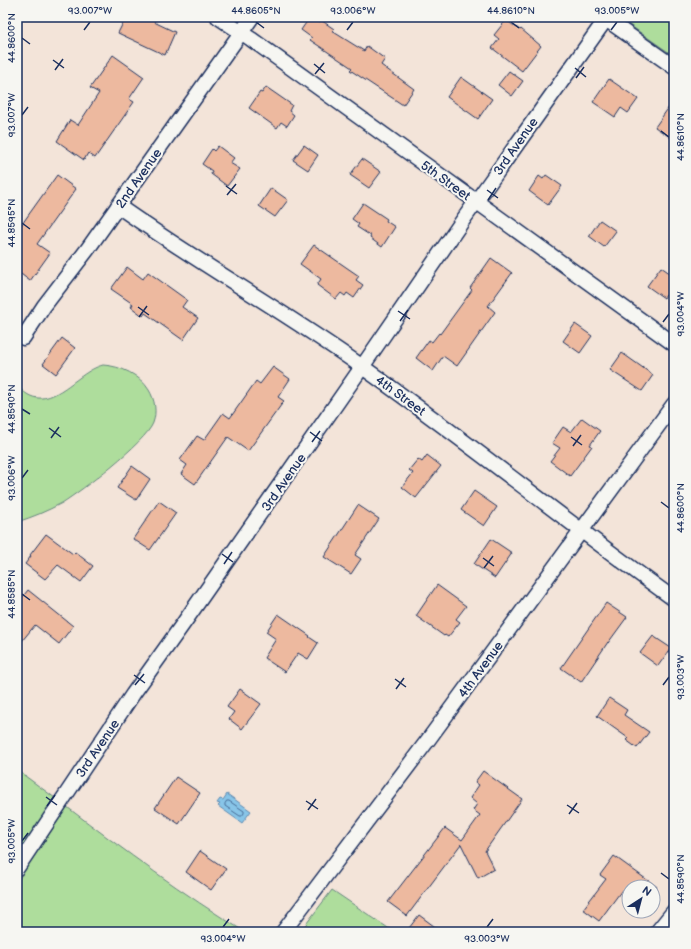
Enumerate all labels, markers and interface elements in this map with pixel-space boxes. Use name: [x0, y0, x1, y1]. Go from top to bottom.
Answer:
text: 93.007°W: [68, 5, 112, 17]
text: 44.8605°N: [231, 5, 281, 17]
text: 93.006°W: [330, 5, 376, 17]
text: 44.8610°N: [487, 5, 535, 17]
text: 93.005°W: [595, 5, 639, 17]
text: 44.8600°N: [6, 13, 18, 63]
text: 93.007°W: [6, 93, 18, 137]
text: 44.8610°N: [675, 113, 687, 161]
street label: 3rd Avenue: [490, 114, 542, 179]
street label: 2nd Avenue: [112, 145, 165, 212]
street label: 5th Street: [417, 157, 473, 204]
text: 44.8595°N: [6, 198, 18, 248]
text: 93.004°W: [675, 291, 687, 337]
street label: 4th Street: [372, 372, 429, 419]
text: 44.8590°N: [6, 384, 18, 434]
street label: 3rd Avenue: [258, 450, 310, 515]
text: 93.006°W: [6, 455, 18, 501]
text: 44.8600°N: [675, 483, 687, 533]
text: 44.8585°N: [6, 569, 18, 619]
street label: 4th Avenue: [455, 638, 507, 701]
text: 93.003°W: [675, 654, 687, 700]
street label: 3rd Avenue: [72, 716, 123, 781]
text: 93.005°W: [6, 819, 18, 863]
text: 44.8590°N: [675, 854, 687, 904]
north arrow: [621, 879, 661, 919]
text: N: [639, 884, 654, 899]
text: 93.004°W: [200, 933, 246, 945]
text: 93.003°W: [464, 933, 510, 945]

